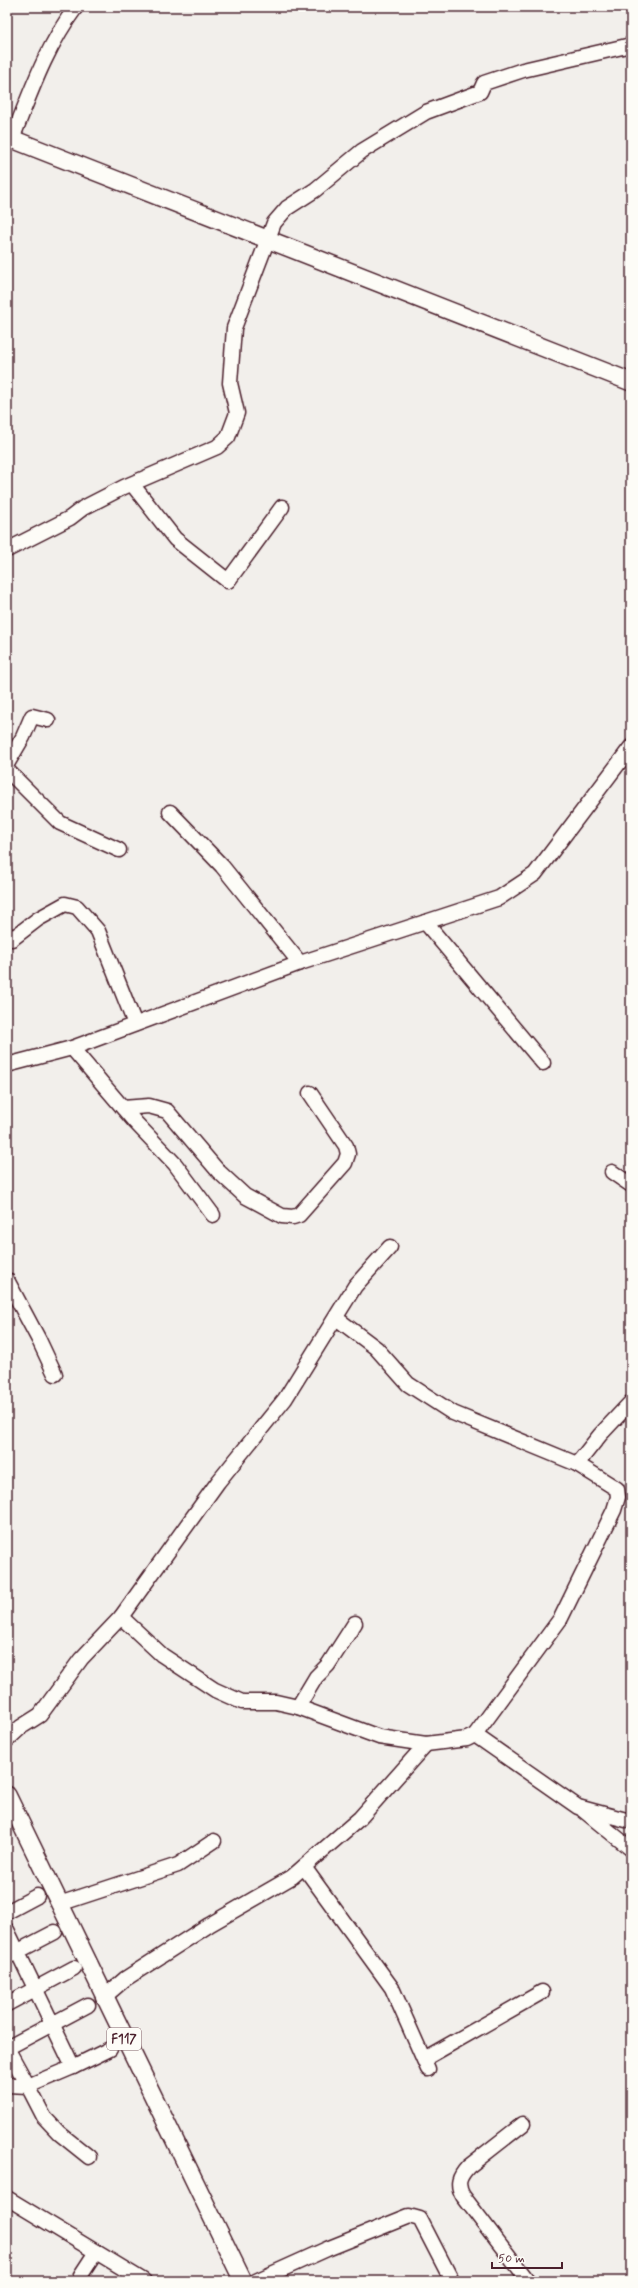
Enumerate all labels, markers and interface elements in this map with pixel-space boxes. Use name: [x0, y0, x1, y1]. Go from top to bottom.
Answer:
road number: F117: [107, 2028, 141, 2050]
scale bar: [492, 2244, 562, 2270]
text: 50 m: [498, 2251, 525, 2267]

